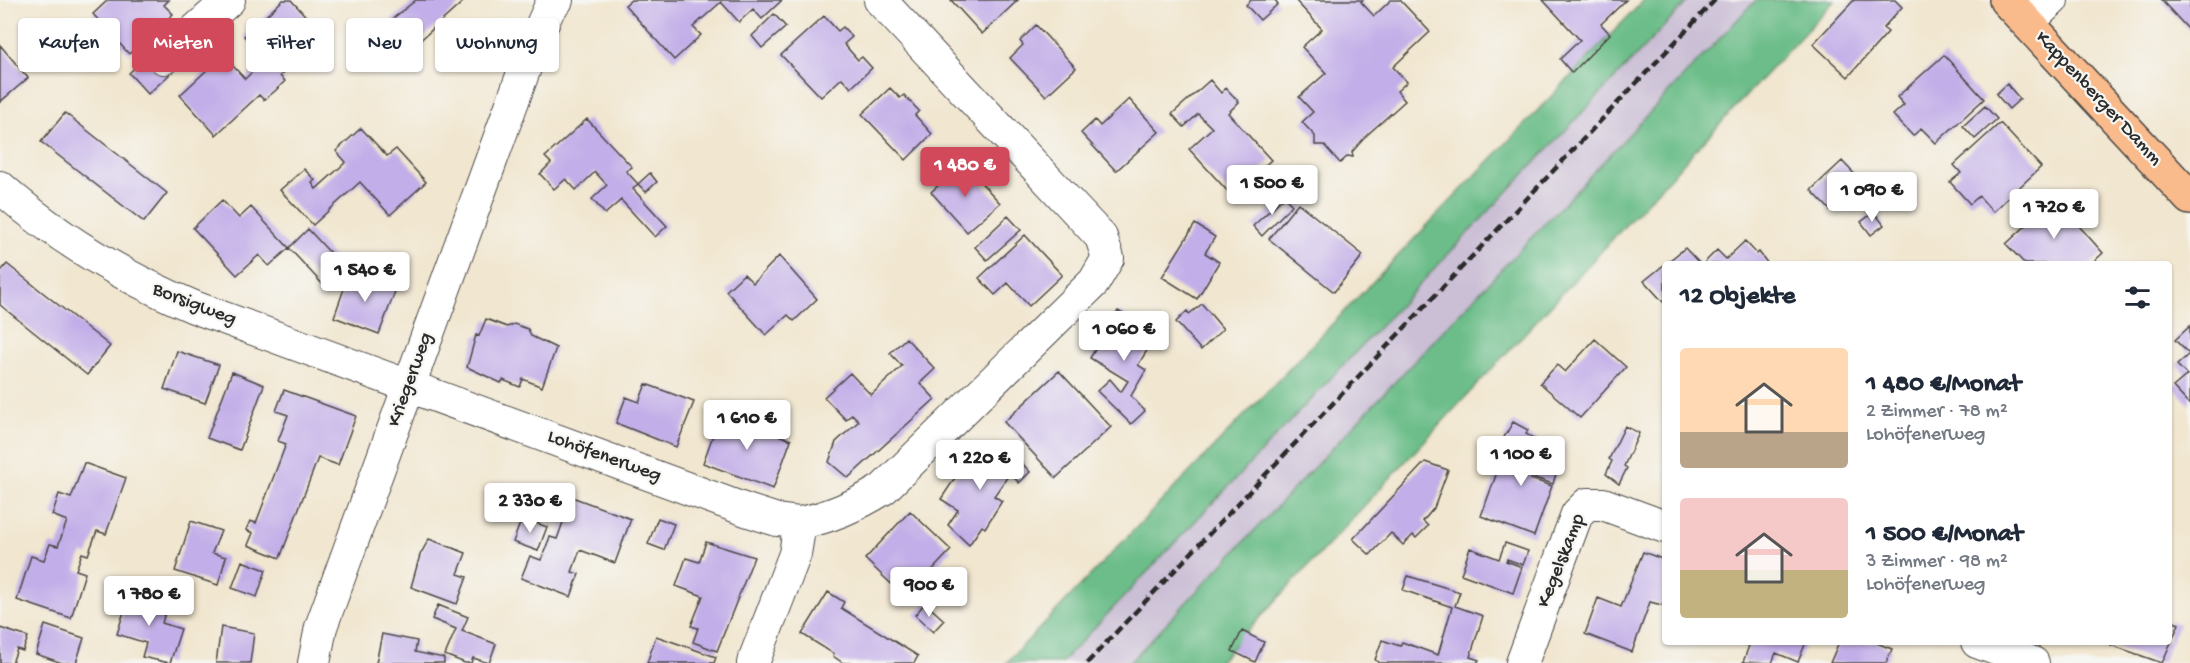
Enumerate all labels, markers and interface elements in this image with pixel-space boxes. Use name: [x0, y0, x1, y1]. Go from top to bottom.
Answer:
chip: Kaufen: [18, 18, 120, 72]
chip: Mieten: [132, 18, 234, 72]
chip: Filter: [246, 18, 334, 72]
chip: Neu: [346, 18, 423, 72]
chip: Wohnung: [435, 18, 559, 72]
street label: Kappenberger Damm: [2030, 27, 2166, 171]
pin: 1 480 €: [910, 147, 1020, 198]
text: 1 480 €: [934, 155, 996, 178]
pin: 1 500 €: [1217, 165, 1327, 216]
pin: 1 090 €: [1817, 172, 1927, 223]
text: 1 500 €: [1241, 173, 1303, 196]
text: 1 090 €: [1841, 180, 1903, 203]
pin: 1 720 €: [1999, 189, 2109, 240]
text: 1 720 €: [2023, 197, 2085, 220]
pin: 1 540 €: [310, 252, 420, 303]
text: 1 540 €: [335, 260, 395, 283]
street label: Borsigweg: [148, 278, 239, 331]
icon: filters: [2121, 281, 2154, 314]
text: 12 Objekte: [1680, 282, 1795, 313]
pin: 1 060 €: [1069, 311, 1179, 362]
text: 1 060 €: [1093, 319, 1155, 342]
street label: Kriegerweg: [383, 330, 439, 430]
text: 1 480 €/Monat: [1866, 370, 2021, 401]
icon: home: [1728, 372, 1800, 444]
pin: 1 610 €: [692, 400, 802, 451]
text: 2 Zimmer · 78 m²: [1866, 401, 2008, 424]
text: 1 610 €: [717, 408, 777, 431]
text: Lohöfenerweg: [1866, 424, 1985, 447]
street label: Lohöfenerweg: [544, 426, 664, 488]
pin: 1 100 €: [1466, 436, 1576, 487]
pin: 1 220 €: [925, 440, 1035, 491]
text: 1 100 €: [1491, 444, 1551, 467]
text: 1 220 €: [950, 448, 1010, 471]
pin: 2 330 €: [475, 483, 585, 534]
text: 2 330 €: [498, 491, 562, 514]
street label: Kegelskamp: [1533, 511, 1591, 611]
text: 1 500 €/Monat: [1866, 520, 2023, 551]
icon: home: [1728, 522, 1800, 594]
text: 3 Zimmer · 98 m²: [1866, 551, 2008, 574]
pin: 900 €: [887, 567, 971, 618]
text: Lohöfenerweg: [1866, 574, 1985, 597]
text: 900 €: [904, 575, 954, 598]
pin: 1 780 €: [94, 576, 204, 627]
text: 1 780 €: [118, 584, 180, 607]

